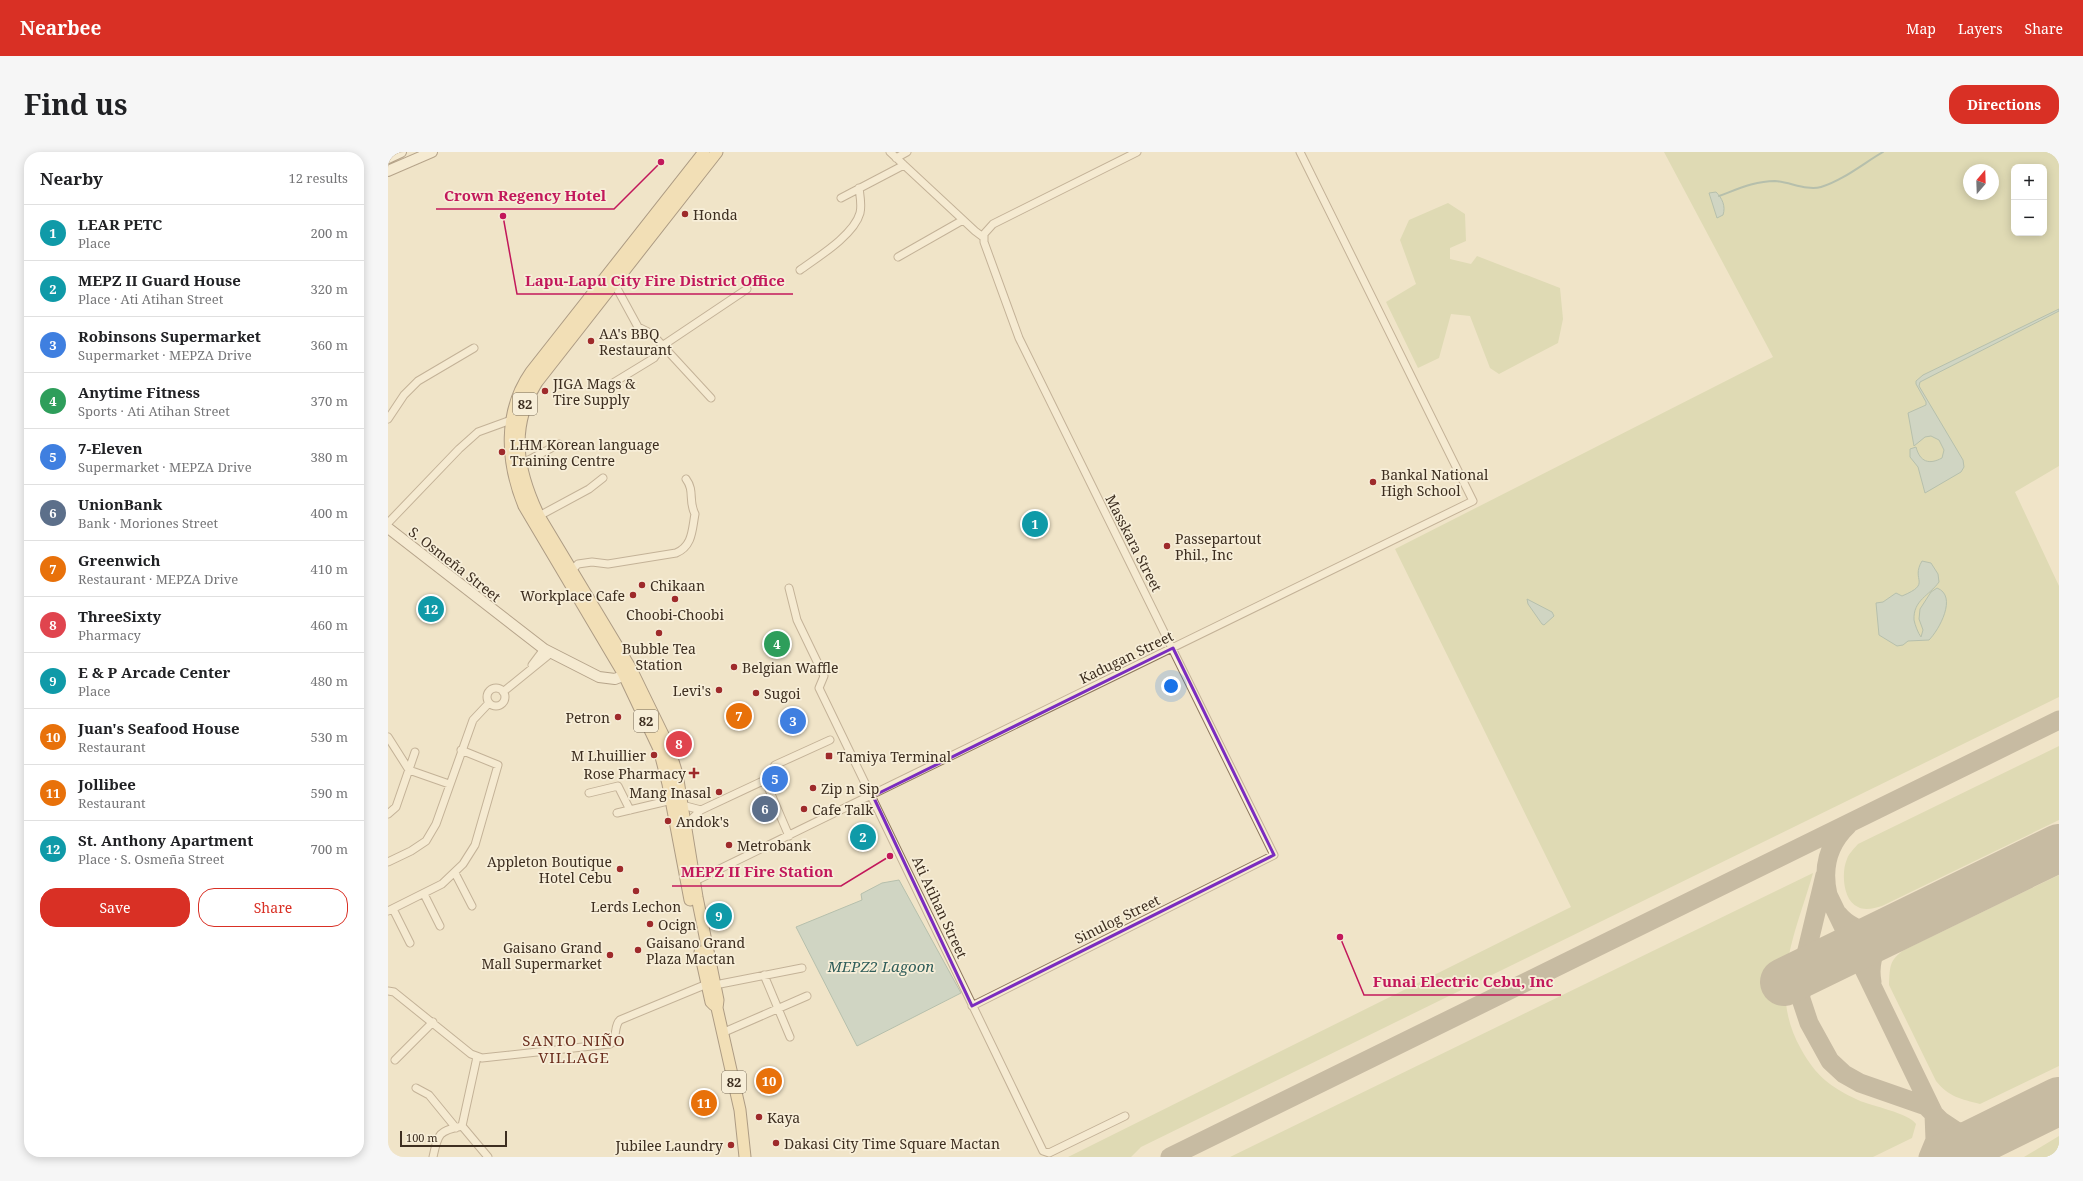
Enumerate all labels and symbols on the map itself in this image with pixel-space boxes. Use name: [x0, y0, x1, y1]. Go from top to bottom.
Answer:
north arrow: [1963, 164, 1999, 200]
callout: Crown Regency Hotel: [436, 182, 614, 209]
text: Crown Regency Hotel: [444, 185, 607, 205]
place label: Honda: [693, 205, 738, 224]
marker: Honda: [680, 209, 690, 219]
callout: Lapu-Lapu City Fire District Office: [517, 267, 793, 294]
text: Lapu-Lapu City Fire District Office: [525, 270, 785, 290]
place label: AA's BBQ Restaurant: [599, 324, 672, 359]
marker: AA's BBQ Restaurant: [586, 336, 596, 346]
place label: JIGA Mags & Tire Supply: [552, 374, 636, 409]
marker: JIGA Mags & Tire Supply: [540, 386, 550, 396]
road number: 82: [513, 393, 537, 415]
place label: LHM Korean language Training Centre: [510, 435, 659, 470]
marker: LHM Korean language Training Centre: [497, 447, 507, 457]
place label: Bankal National High School: [1381, 465, 1489, 500]
marker: Bankal National High School: [1368, 477, 1378, 487]
street label: Masskara Street: [1101, 491, 1167, 595]
pin: 1: [1022, 509, 1048, 539]
street label: S. Osmeña Street: [405, 522, 505, 606]
place label: Passepartout Phil., Inc: [1175, 529, 1261, 564]
marker: Passepartout Phil., Inc: [1162, 541, 1172, 551]
place label: Chikaan: [650, 576, 705, 595]
marker: Chikaan: [637, 580, 647, 590]
place label: Workplace Cafe: [520, 586, 625, 605]
marker: Workplace Cafe: [628, 590, 638, 600]
pin: 12: [418, 594, 444, 624]
marker: Choobi-Choobi: [670, 594, 680, 604]
place label: Choobi-Choobi: [626, 605, 724, 624]
street label: Kadugan Street: [1076, 626, 1176, 688]
marker: Bubble Tea Station: [654, 628, 664, 638]
pin: 4: [764, 629, 790, 659]
place label: Bubble Tea Station: [622, 639, 696, 674]
place label: Belgian Waffle: [742, 658, 839, 677]
marker: Belgian Waffle: [729, 662, 739, 672]
your location: [1161, 676, 1181, 696]
place label: Levi's: [673, 681, 711, 700]
place label: Sugoi: [764, 684, 801, 703]
marker: Levi's: [714, 685, 724, 695]
marker: Sugoi: [751, 688, 761, 698]
pin: 7: [726, 701, 752, 731]
pin: 3: [780, 706, 806, 736]
place label: Petron: [565, 708, 610, 727]
road number: 82: [634, 710, 658, 732]
marker: Petron: [613, 712, 623, 722]
pin: 8: [666, 729, 692, 759]
place label: M Lhuillier: [571, 746, 646, 765]
place label: Tamiya Terminal: [837, 747, 952, 766]
marker: M Lhuillier: [649, 750, 659, 760]
marker: Tamiya Terminal: [824, 751, 834, 761]
place label: Rose Pharmacy: [584, 764, 686, 783]
pin: 5: [762, 764, 788, 794]
marker: Rose Pharmacy: [689, 768, 699, 778]
place label: Zip n Sip: [821, 779, 879, 798]
place label: Mang Inasal: [629, 783, 712, 802]
marker: Zip n Sip: [808, 783, 818, 793]
marker: Mang Inasal: [714, 787, 724, 797]
pin: 6: [752, 794, 778, 824]
place label: Cafe Talk: [812, 800, 874, 819]
marker: Cafe Talk: [799, 804, 809, 814]
place label: Andok's: [676, 812, 729, 831]
marker: Andok's: [663, 816, 673, 826]
pin: 2: [850, 822, 876, 852]
place label: Metrobank: [737, 836, 812, 855]
marker: Metrobank: [724, 840, 734, 850]
place label: Appleton Boutique Hotel Cebu: [487, 852, 612, 887]
street label: Ati Atihan Street: [908, 853, 972, 961]
callout: MEPZ II Fire Station: [672, 859, 841, 886]
text: MEPZ II Fire Station: [681, 861, 833, 881]
marker: Appleton Boutique Hotel Cebu: [615, 864, 625, 874]
marker: Lerds Lechon: [631, 886, 641, 896]
street label: Sinulog Street: [1071, 890, 1163, 948]
place label: Lerds Lechon: [591, 897, 681, 916]
pin: 9: [706, 901, 732, 931]
place label: Ocign: [658, 915, 696, 934]
marker: Ocign: [645, 919, 655, 929]
place label: Gaisano Grand Plaza Mactan: [646, 933, 746, 968]
place label: Gaisano Grand Mall Supermarket: [481, 938, 602, 973]
marker: Gaisano Grand Plaza Mactan: [633, 945, 643, 955]
marker: Gaisano Grand Mall Supermarket: [605, 950, 615, 960]
water label: MEPZ2 Lagoon: [827, 956, 934, 976]
callout: Funai Electric Cebu, Inc: [1364, 968, 1561, 995]
text: Funai Electric Cebu, Inc: [1373, 971, 1553, 991]
district label: SANTO NIÑO VILLAGE: [522, 1030, 626, 1067]
pin: 10: [756, 1066, 782, 1096]
road number: 82: [722, 1071, 746, 1093]
pin: 11: [691, 1088, 717, 1118]
place label: Kaya: [767, 1108, 800, 1127]
marker: Kaya: [754, 1112, 764, 1122]
scale bar: [400, 1129, 507, 1148]
place label: Dakasi City Time Square Mactan: [784, 1134, 1000, 1153]
place label: Jubilee Laundry: [614, 1136, 723, 1155]
marker: Dakasi City Time Square Mactan: [771, 1138, 781, 1148]
marker: Jubilee Laundry: [726, 1140, 736, 1150]

